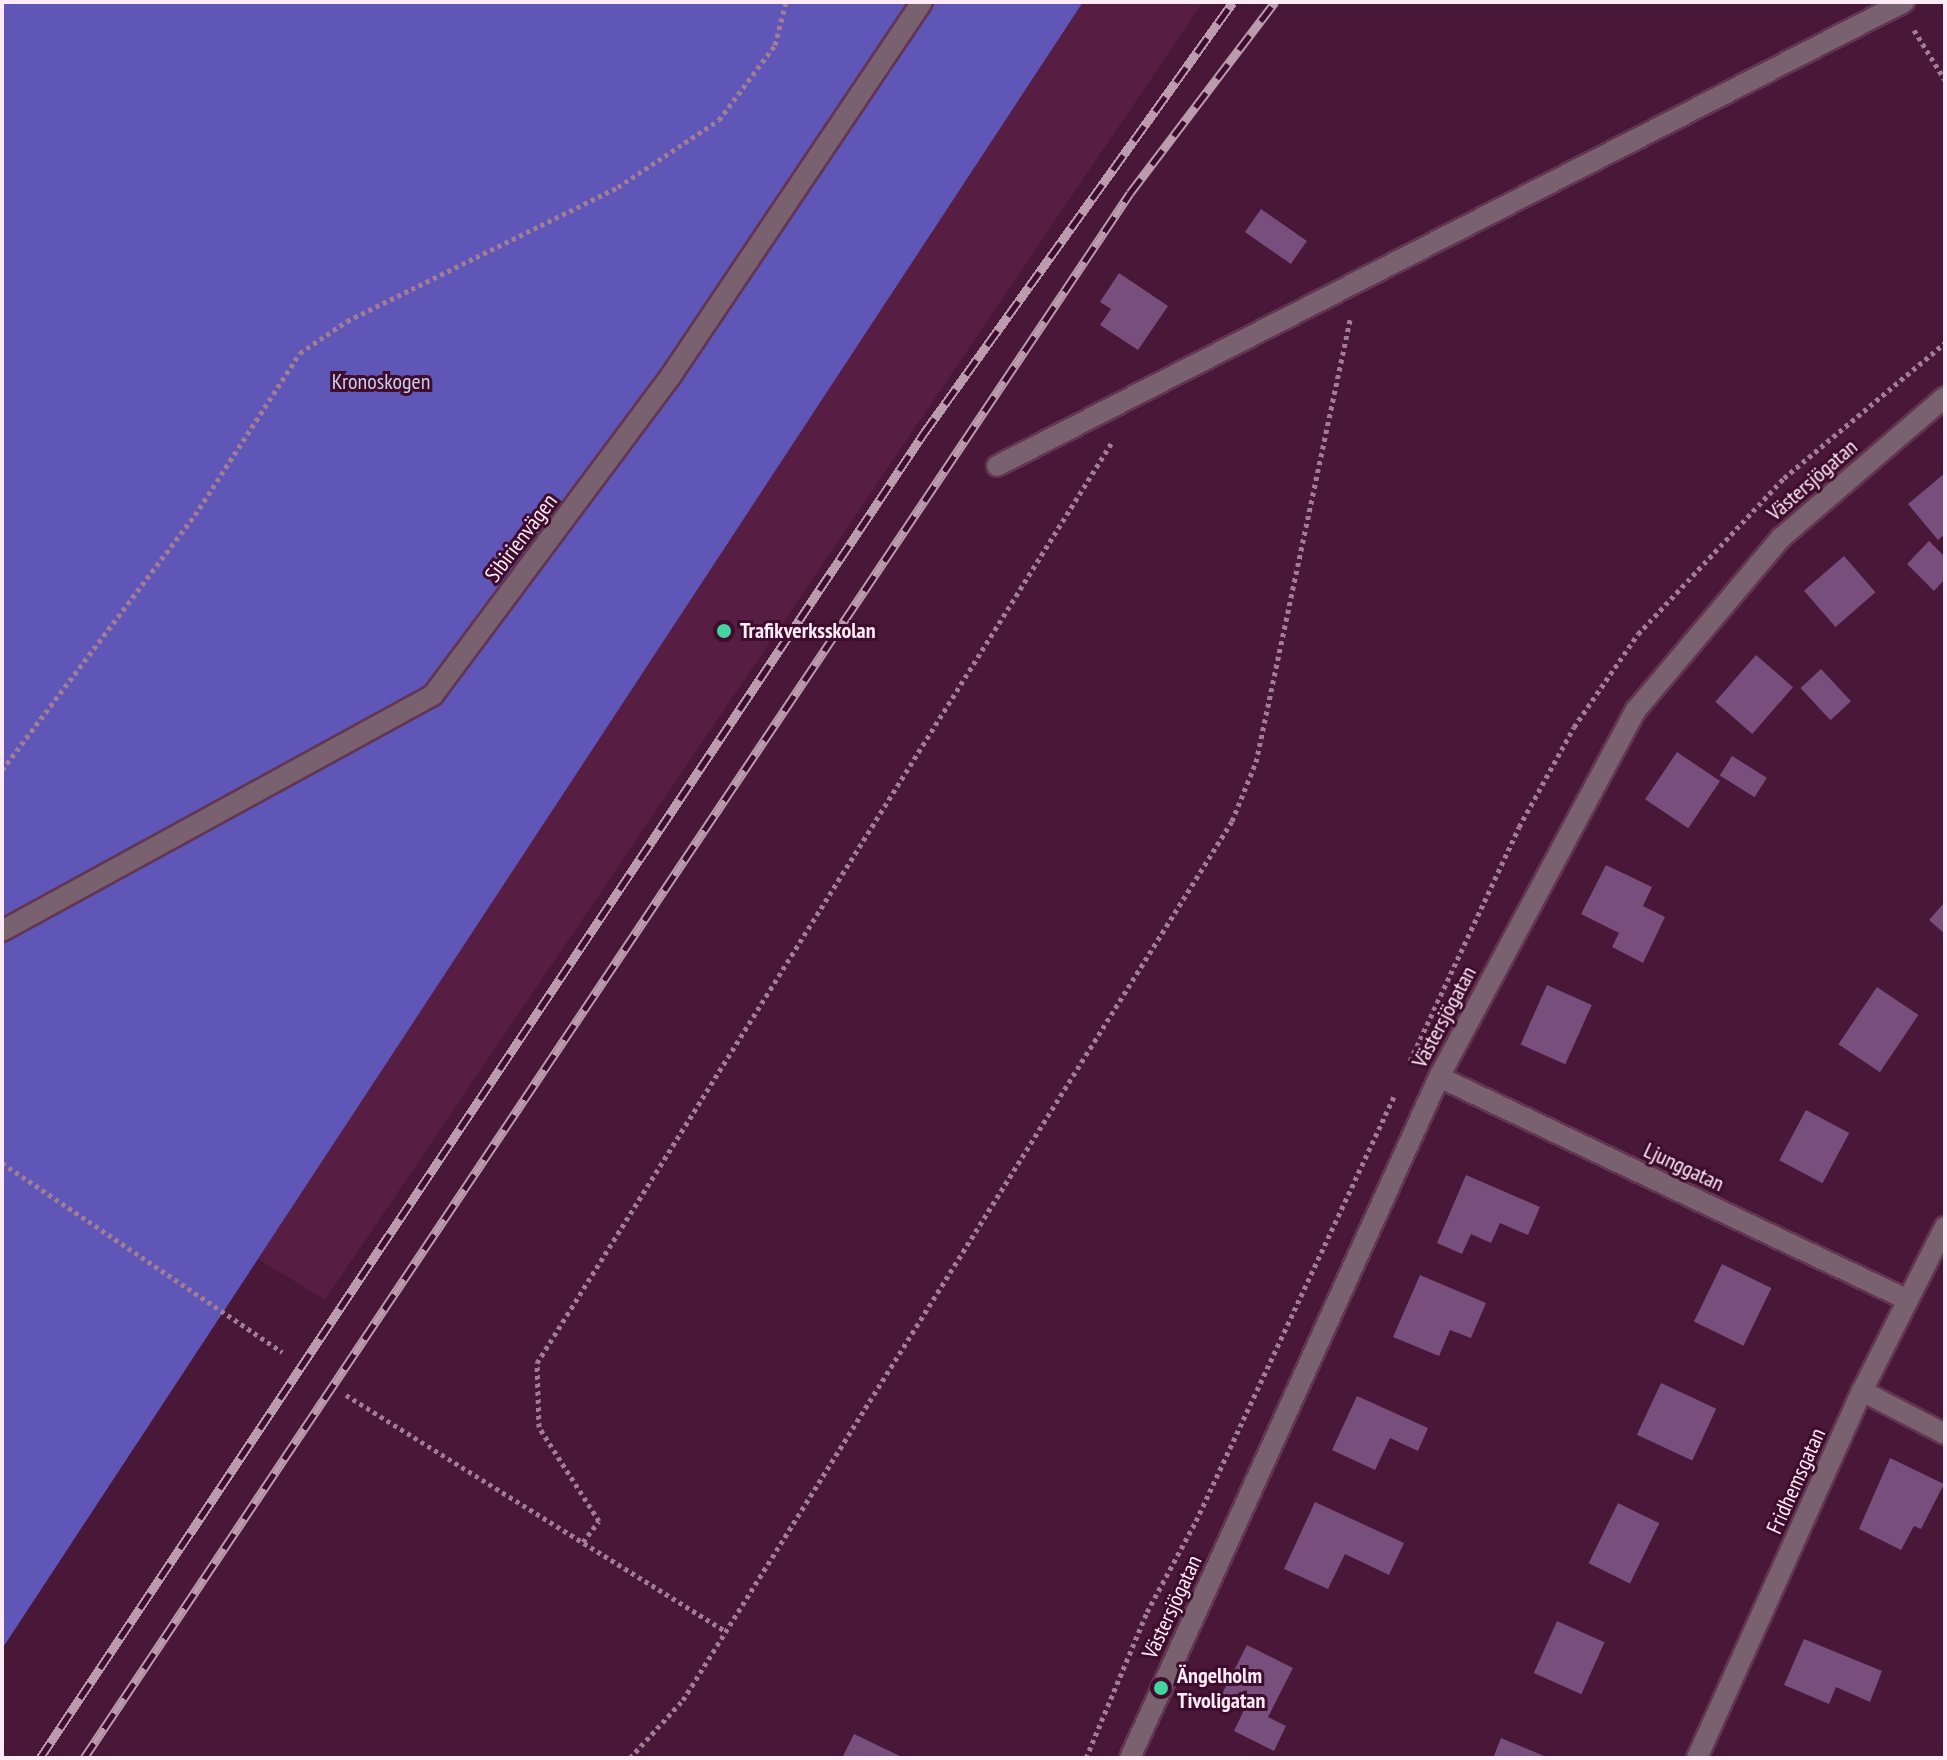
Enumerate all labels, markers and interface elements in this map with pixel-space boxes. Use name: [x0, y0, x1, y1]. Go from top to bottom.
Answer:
park label: Kronoskogen: [332, 369, 430, 395]
street label: Västersjögatan: [1761, 434, 1863, 526]
street label: Sibirienvägen: [479, 489, 563, 587]
place label: Trafikverksskolan: [740, 618, 876, 644]
marker: Trafikverksskolan: [715, 622, 733, 640]
street label: Västersjögatan: [1406, 962, 1482, 1072]
street label: Ljunggatan: [1640, 1137, 1728, 1197]
street label: Fridhemsgatan: [1761, 1424, 1831, 1538]
street label: Västersjögatan: [1137, 1551, 1207, 1663]
place label: Ängelholm Tivoligatan: [1177, 1662, 1265, 1714]
marker: Ängelholm Tivoligatan: [1152, 1679, 1170, 1697]

